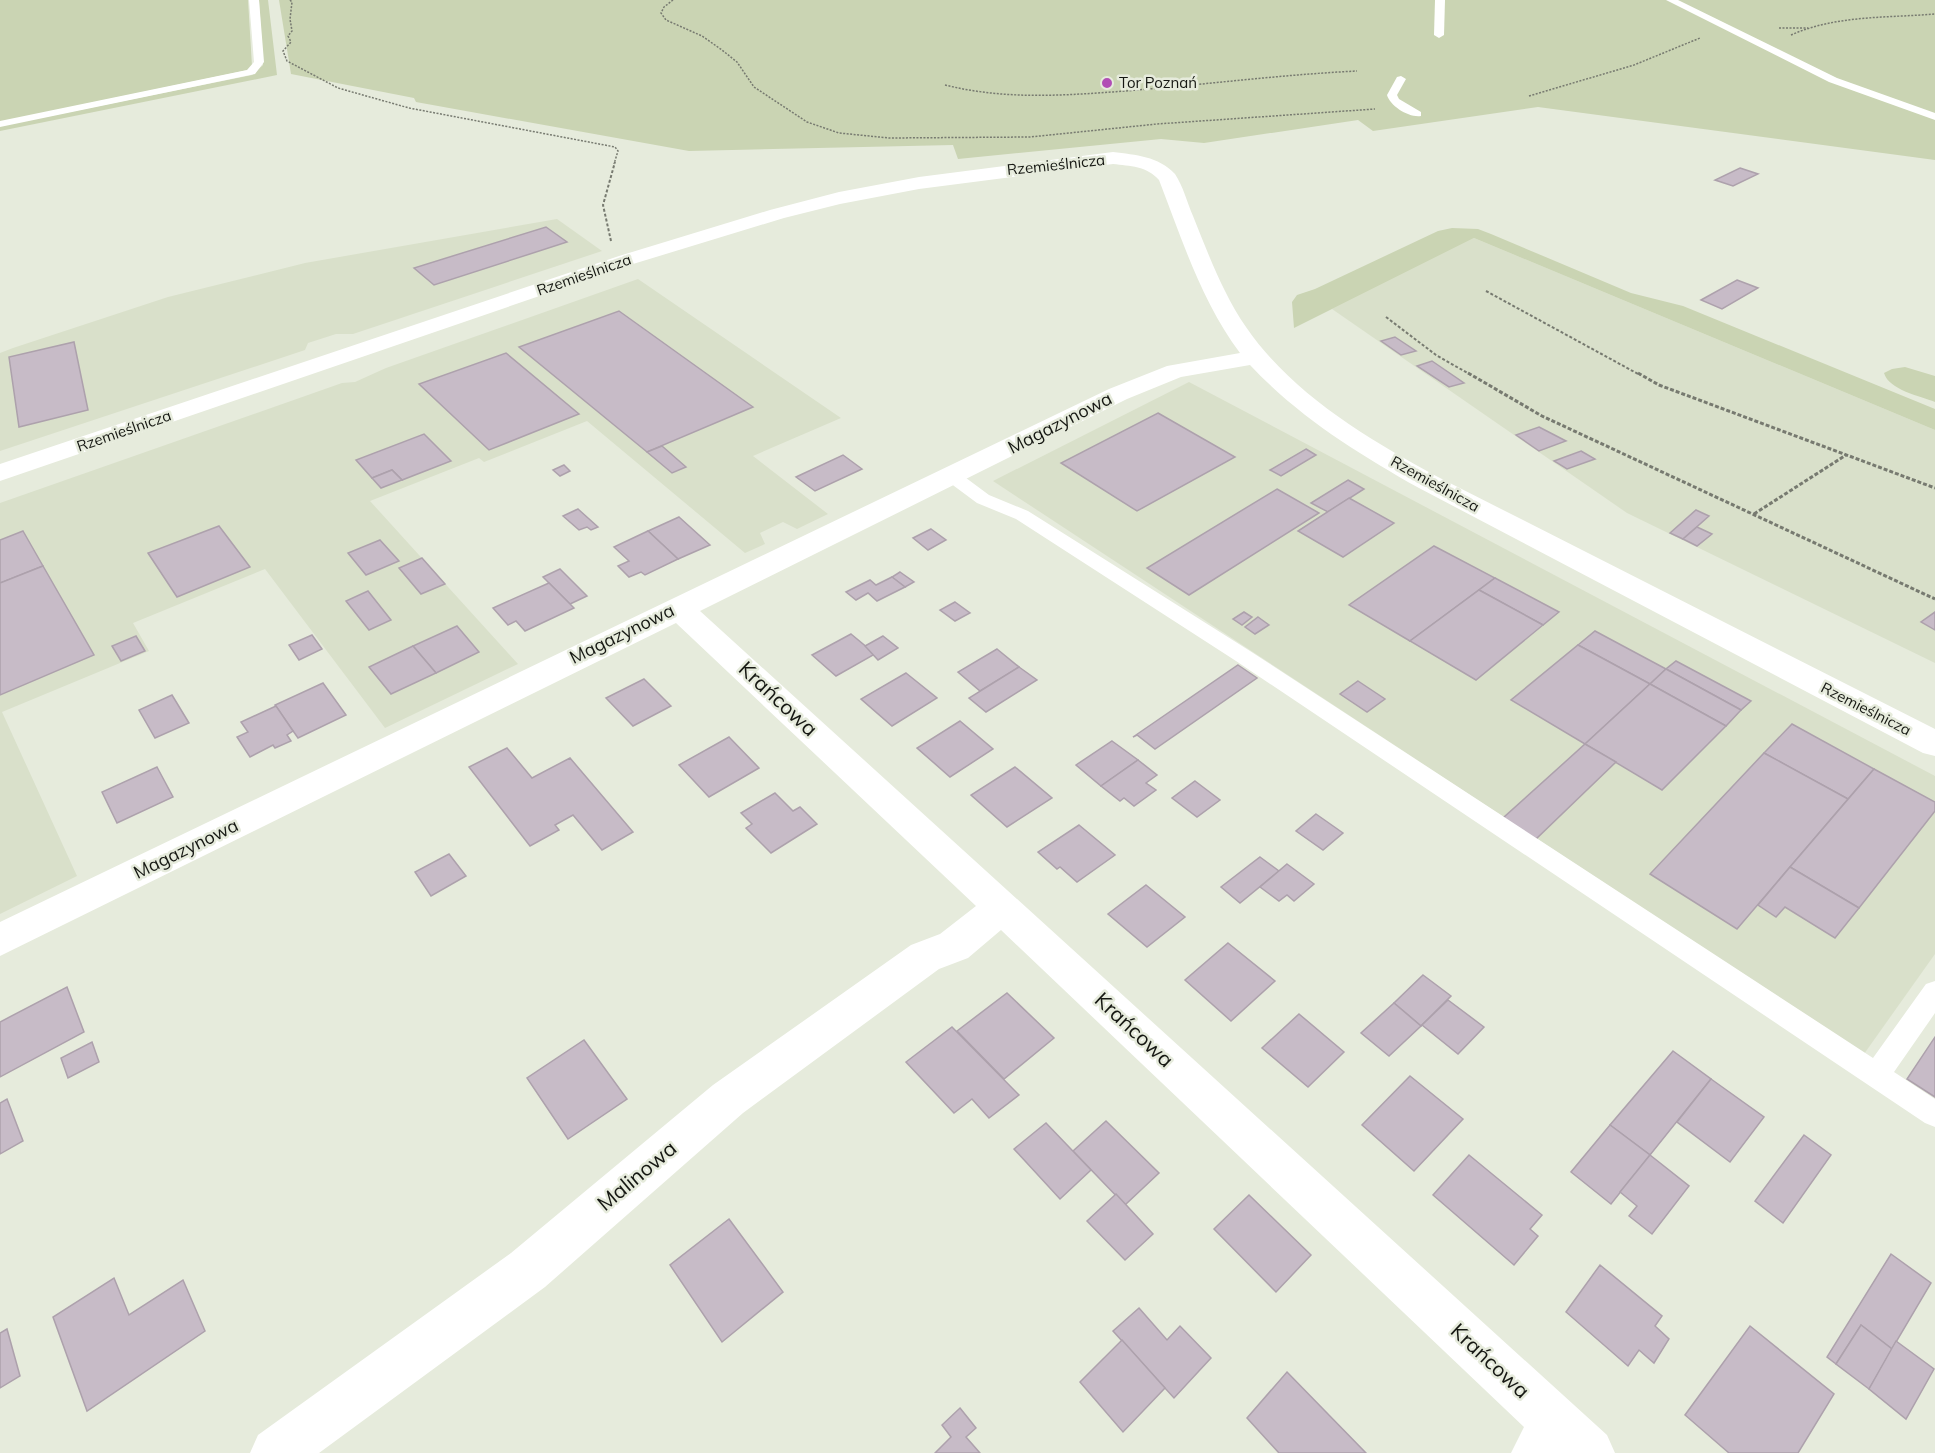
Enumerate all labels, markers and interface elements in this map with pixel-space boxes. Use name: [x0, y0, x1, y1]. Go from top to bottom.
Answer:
place label: Tor Poznań: [1119, 73, 1197, 92]
marker: Tor Poznań: [1100, 76, 1114, 90]
street label: Rzemieślnicza: [1006, 150, 1106, 179]
street label: Rzemieślnicza: [534, 250, 634, 300]
street label: Magazynowa: [1004, 387, 1116, 459]
street label: Rzemieślnicza: [74, 406, 174, 456]
street label: Rzemieślnicza: [1388, 451, 1483, 516]
street label: Magazynowa: [566, 598, 678, 669]
street label: Krańcowa: [734, 655, 824, 741]
street label: Rzemieślnicza: [1818, 678, 1914, 739]
street label: Magazynowa: [130, 813, 242, 884]
street label: Krańcowa: [1090, 986, 1180, 1072]
street label: Malinowa: [591, 1135, 681, 1216]
street label: Krańcowa: [1446, 1317, 1536, 1403]

